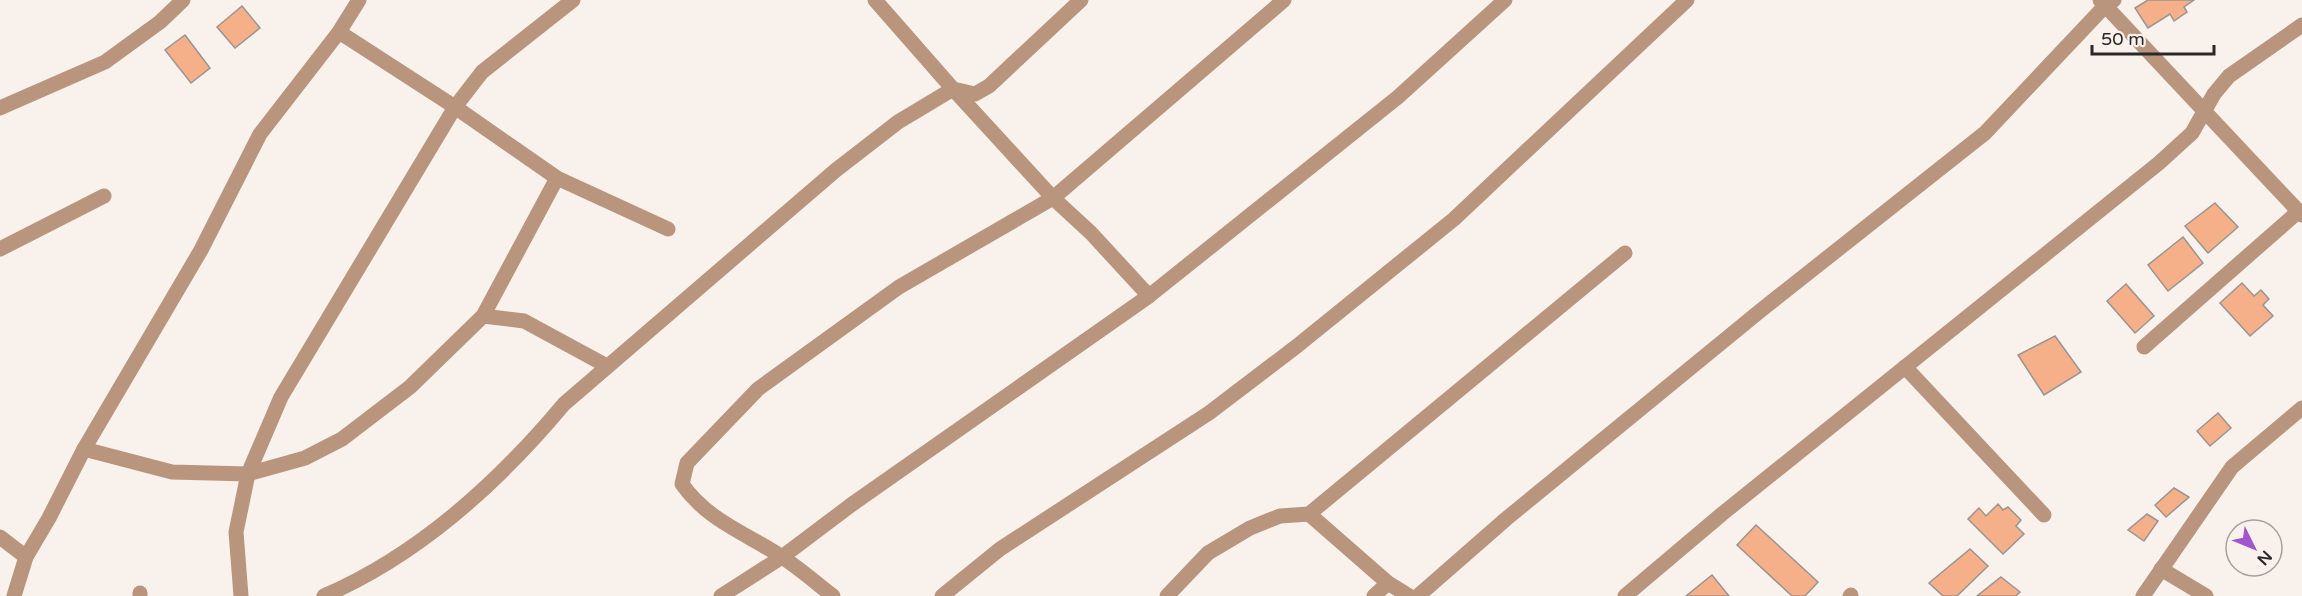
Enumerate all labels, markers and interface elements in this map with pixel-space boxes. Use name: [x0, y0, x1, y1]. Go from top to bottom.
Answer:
scale bar: [2092, 18, 2214, 56]
text: 50 m: [2101, 28, 2145, 50]
north arrow: [2224, 518, 2284, 578]
text: N: [2253, 546, 2276, 569]

